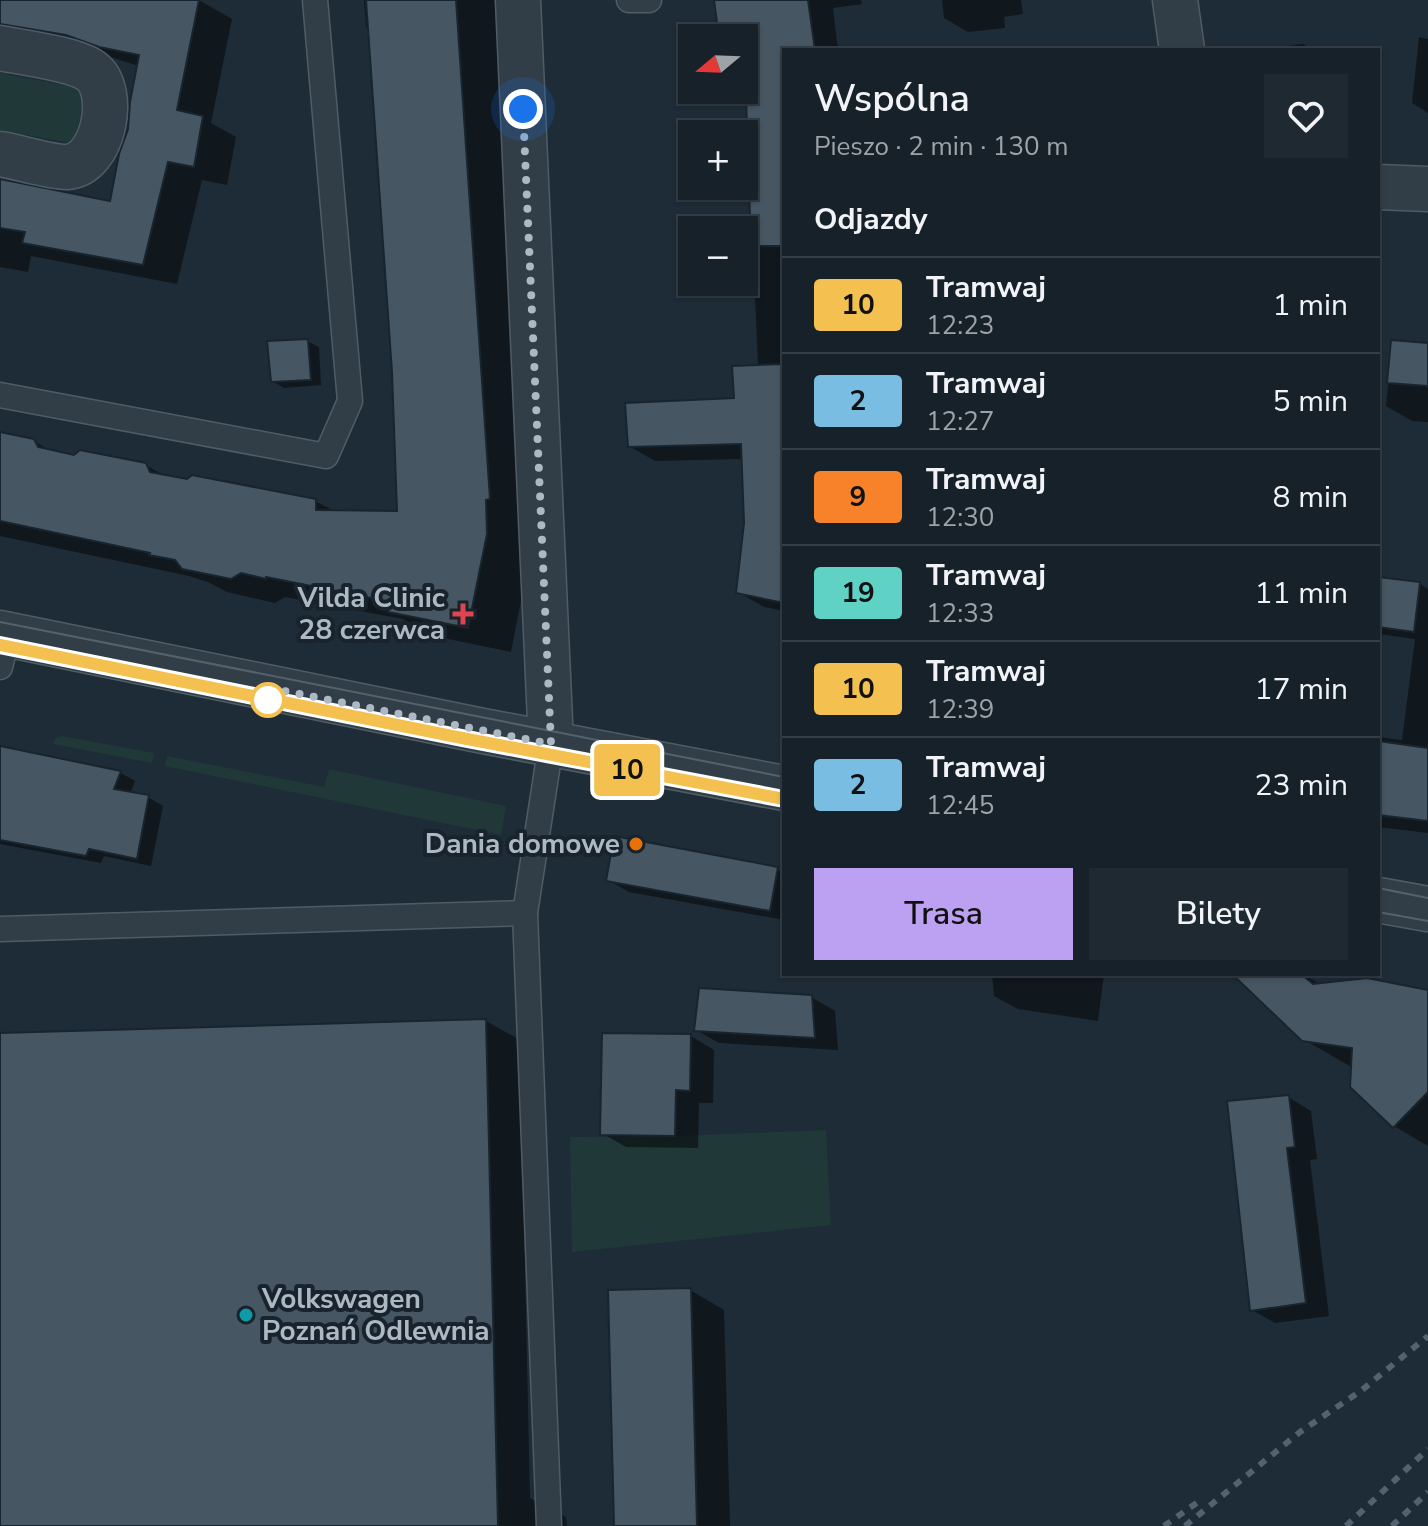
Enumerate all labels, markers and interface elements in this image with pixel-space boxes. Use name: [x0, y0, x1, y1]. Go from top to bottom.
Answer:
north arrow: [678, 24, 758, 104]
map controls: [678, 24, 758, 296]
text: Wspólna: [814, 73, 970, 124]
button: heart: [1264, 74, 1348, 158]
your location: [503, 89, 543, 129]
button: +: [678, 120, 758, 200]
text: Pieszo · 2 min · 130 m: [814, 129, 1069, 164]
text: Odjazdy: [814, 199, 927, 240]
button: −: [678, 216, 758, 296]
text: Tramwaj: [926, 267, 1046, 308]
text: 1 min: [1273, 285, 1348, 326]
text: 10: [841, 286, 875, 324]
text: 12:23: [926, 308, 994, 343]
text: Tramwaj: [926, 363, 1046, 404]
text: 5 min: [1273, 381, 1348, 422]
text: 2: [850, 382, 866, 420]
text: 12:27: [926, 404, 994, 439]
text: Tramwaj: [926, 459, 1046, 500]
text: 8 min: [1273, 477, 1348, 518]
text: 9: [850, 478, 866, 516]
text: 12:30: [926, 500, 994, 535]
text: Tramwaj: [926, 555, 1046, 596]
text: 11 min: [1255, 573, 1348, 614]
text: 19: [841, 574, 875, 612]
place label: Vilda Clinic 28 czerwca: [297, 579, 445, 649]
text: 12:33: [926, 596, 994, 631]
marker: Vilda Clinic 28 czerwca: [452, 603, 474, 625]
text: Tramwaj: [926, 651, 1046, 692]
text: 17 min: [1255, 669, 1348, 710]
text: 10: [841, 670, 875, 708]
unlabelled marker: [251, 683, 285, 717]
text: 12:39: [926, 692, 994, 727]
line badge: 10: [591, 744, 663, 796]
text: Tramwaj: [926, 747, 1046, 788]
text: 10: [610, 751, 644, 789]
text: 23 min: [1255, 765, 1348, 806]
text: 2: [850, 766, 866, 804]
text: 12:45: [926, 788, 994, 823]
place label: Dania domowe: [425, 825, 620, 863]
marker: Dania domowe: [627, 835, 645, 853]
button: Trasa: [814, 868, 1073, 960]
button: Bilety: [1089, 868, 1348, 960]
place label: Volkswagen Poznań Odlewnia: [261, 1280, 490, 1350]
marker: Volkswagen Poznań Odlewnia: [237, 1306, 255, 1324]

